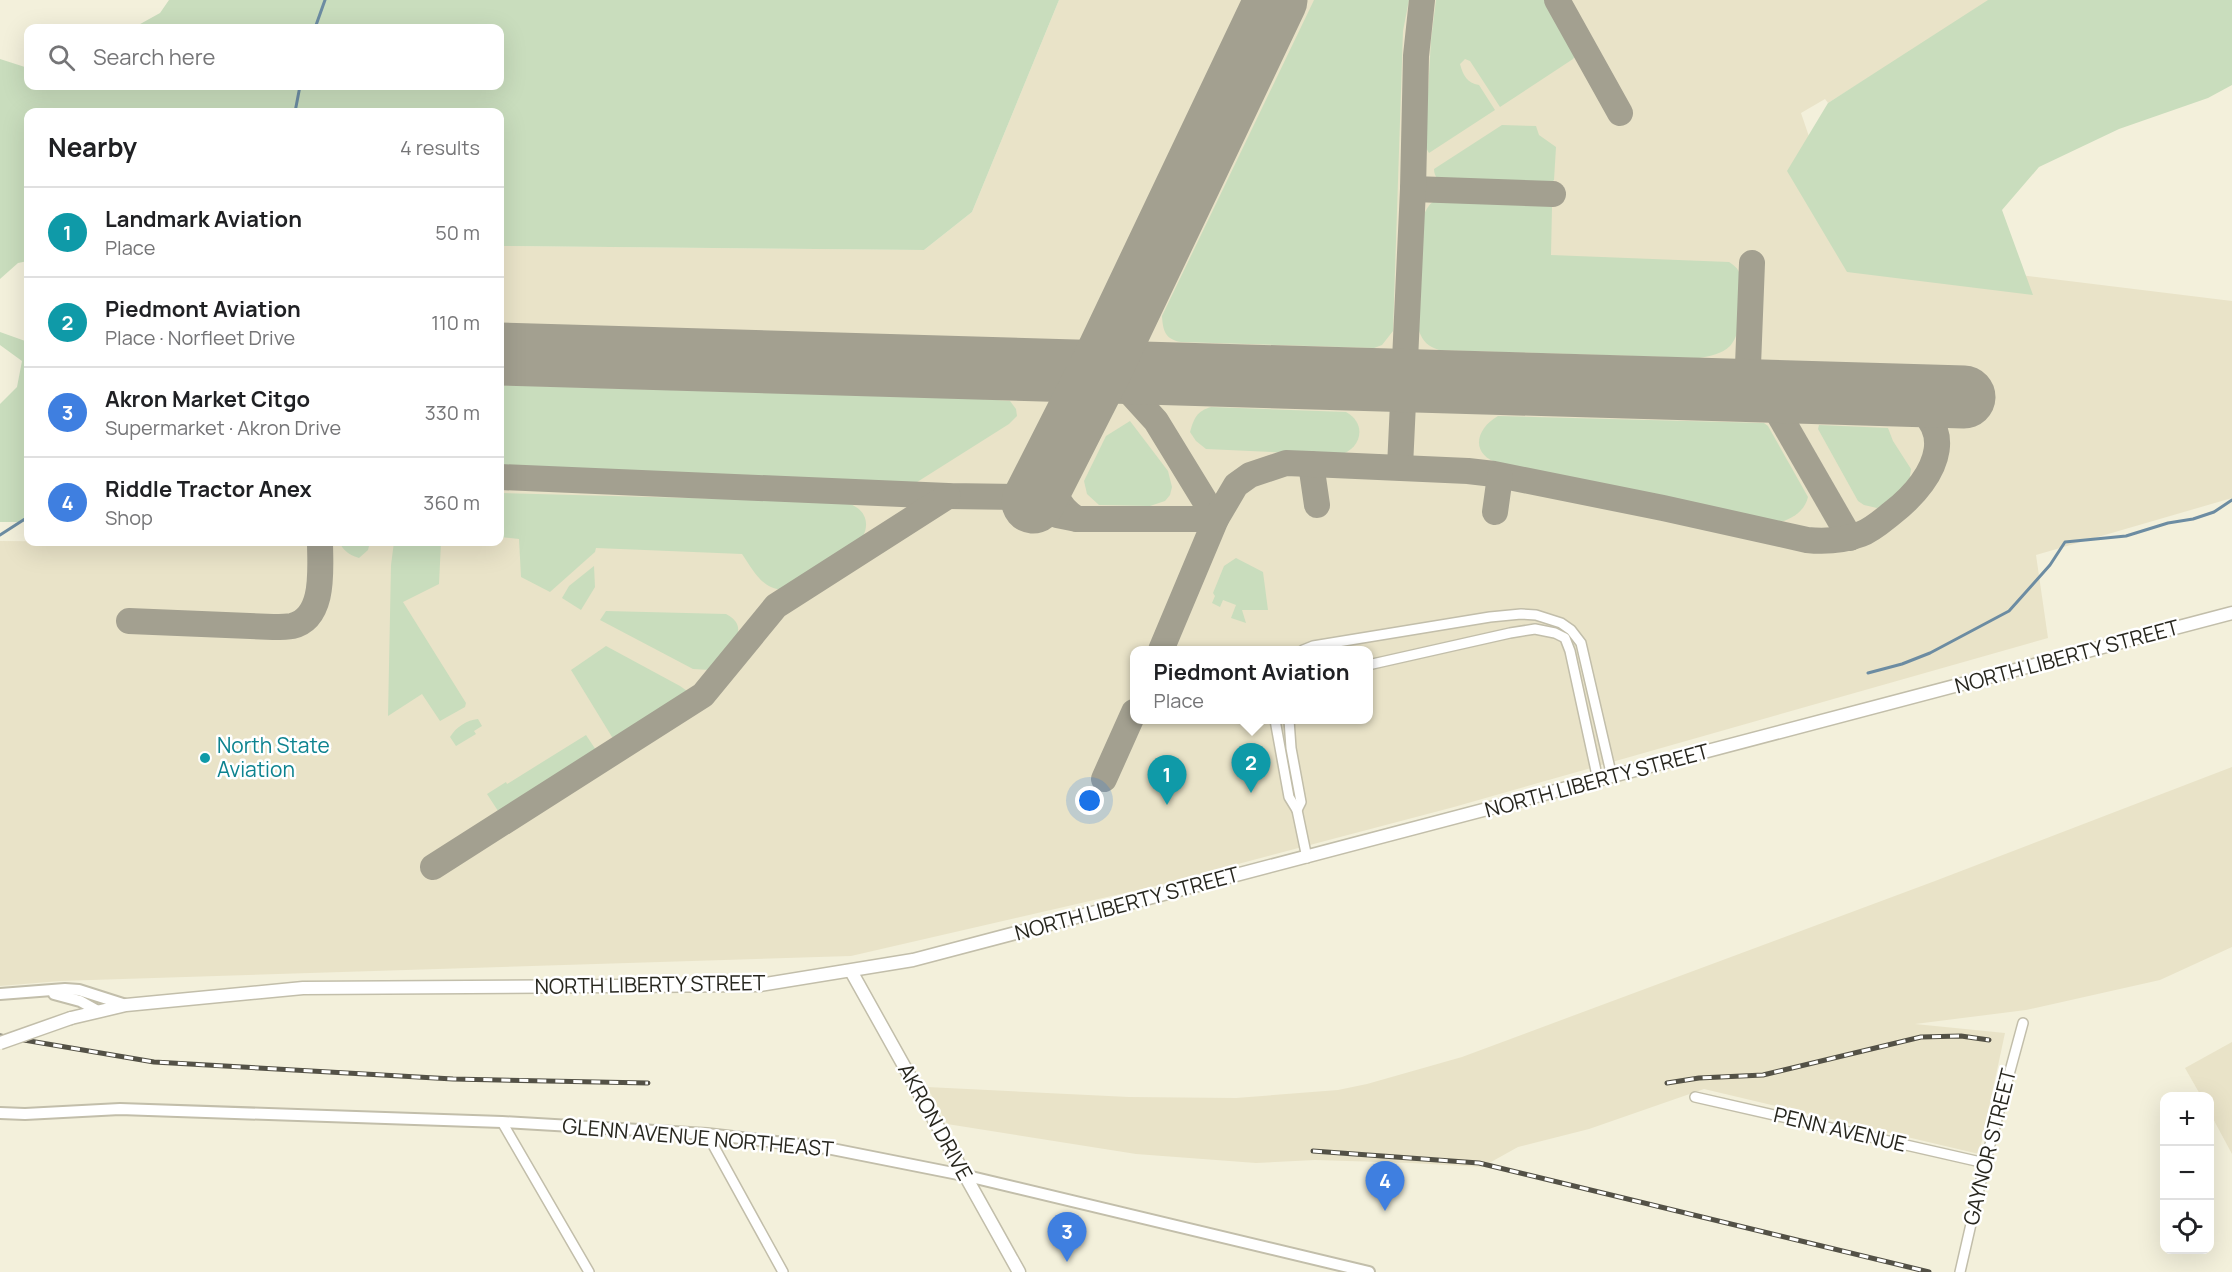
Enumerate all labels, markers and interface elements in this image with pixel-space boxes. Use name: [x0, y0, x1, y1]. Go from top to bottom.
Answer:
search box: [24, 24, 504, 90]
icon: search: [45, 41, 78, 74]
text: Search here: [93, 42, 215, 72]
text: Nearby: [48, 129, 137, 165]
text: 4 results: [400, 134, 480, 161]
text: Landmark Aviation: [105, 204, 302, 234]
text: 1: [63, 219, 72, 246]
text: 50 m: [435, 219, 480, 246]
text: Place: [105, 234, 155, 261]
text: Piedmont Aviation: [105, 294, 301, 324]
text: 2: [62, 309, 73, 336]
text: 110 m: [431, 309, 480, 336]
text: Place · Norfleet Drive: [105, 324, 295, 351]
text: Akron Market Citgo: [105, 384, 310, 414]
text: 3: [62, 399, 73, 426]
text: 330 m: [425, 399, 480, 426]
text: Supermarket · Akron Drive: [105, 414, 341, 441]
text: Riddle Tractor Anex: [105, 474, 312, 504]
text: 4: [61, 489, 74, 516]
text: 360 m: [423, 489, 480, 516]
text: Shop: [105, 504, 153, 531]
street label: NORTH LIBERTY STREET: [1952, 612, 2182, 699]
popup: [1130, 646, 1373, 724]
text: Piedmont Aviation: [1154, 657, 1349, 687]
text: Place: [1154, 687, 1204, 714]
place label: North State Aviation: [217, 731, 330, 783]
street label: NORTH LIBERTY STREET: [1482, 736, 1712, 823]
pin: 2: [1232, 744, 1270, 793]
marker: North State Aviation: [198, 751, 212, 765]
pin: 1: [1148, 756, 1186, 805]
your location: [1075, 786, 1104, 815]
street label: NORTH LIBERTY STREET: [1012, 859, 1242, 946]
street label: NORTH LIBERTY STREET: [534, 968, 766, 1000]
street label: AKRON DRIVE: [892, 1058, 980, 1185]
street label: GAYNOR STREET: [1956, 1065, 2022, 1228]
map controls: [2160, 1092, 2214, 1254]
button: +: [2160, 1092, 2214, 1146]
street label: PENN AVENUE: [1771, 1100, 1909, 1158]
street label: GLENN AVENUE NORTHEAST: [561, 1111, 835, 1163]
button: −: [2160, 1146, 2214, 1200]
pin: 4: [1366, 1162, 1404, 1211]
button: locate: [2160, 1200, 2214, 1254]
pin: 3: [1048, 1212, 1086, 1262]

